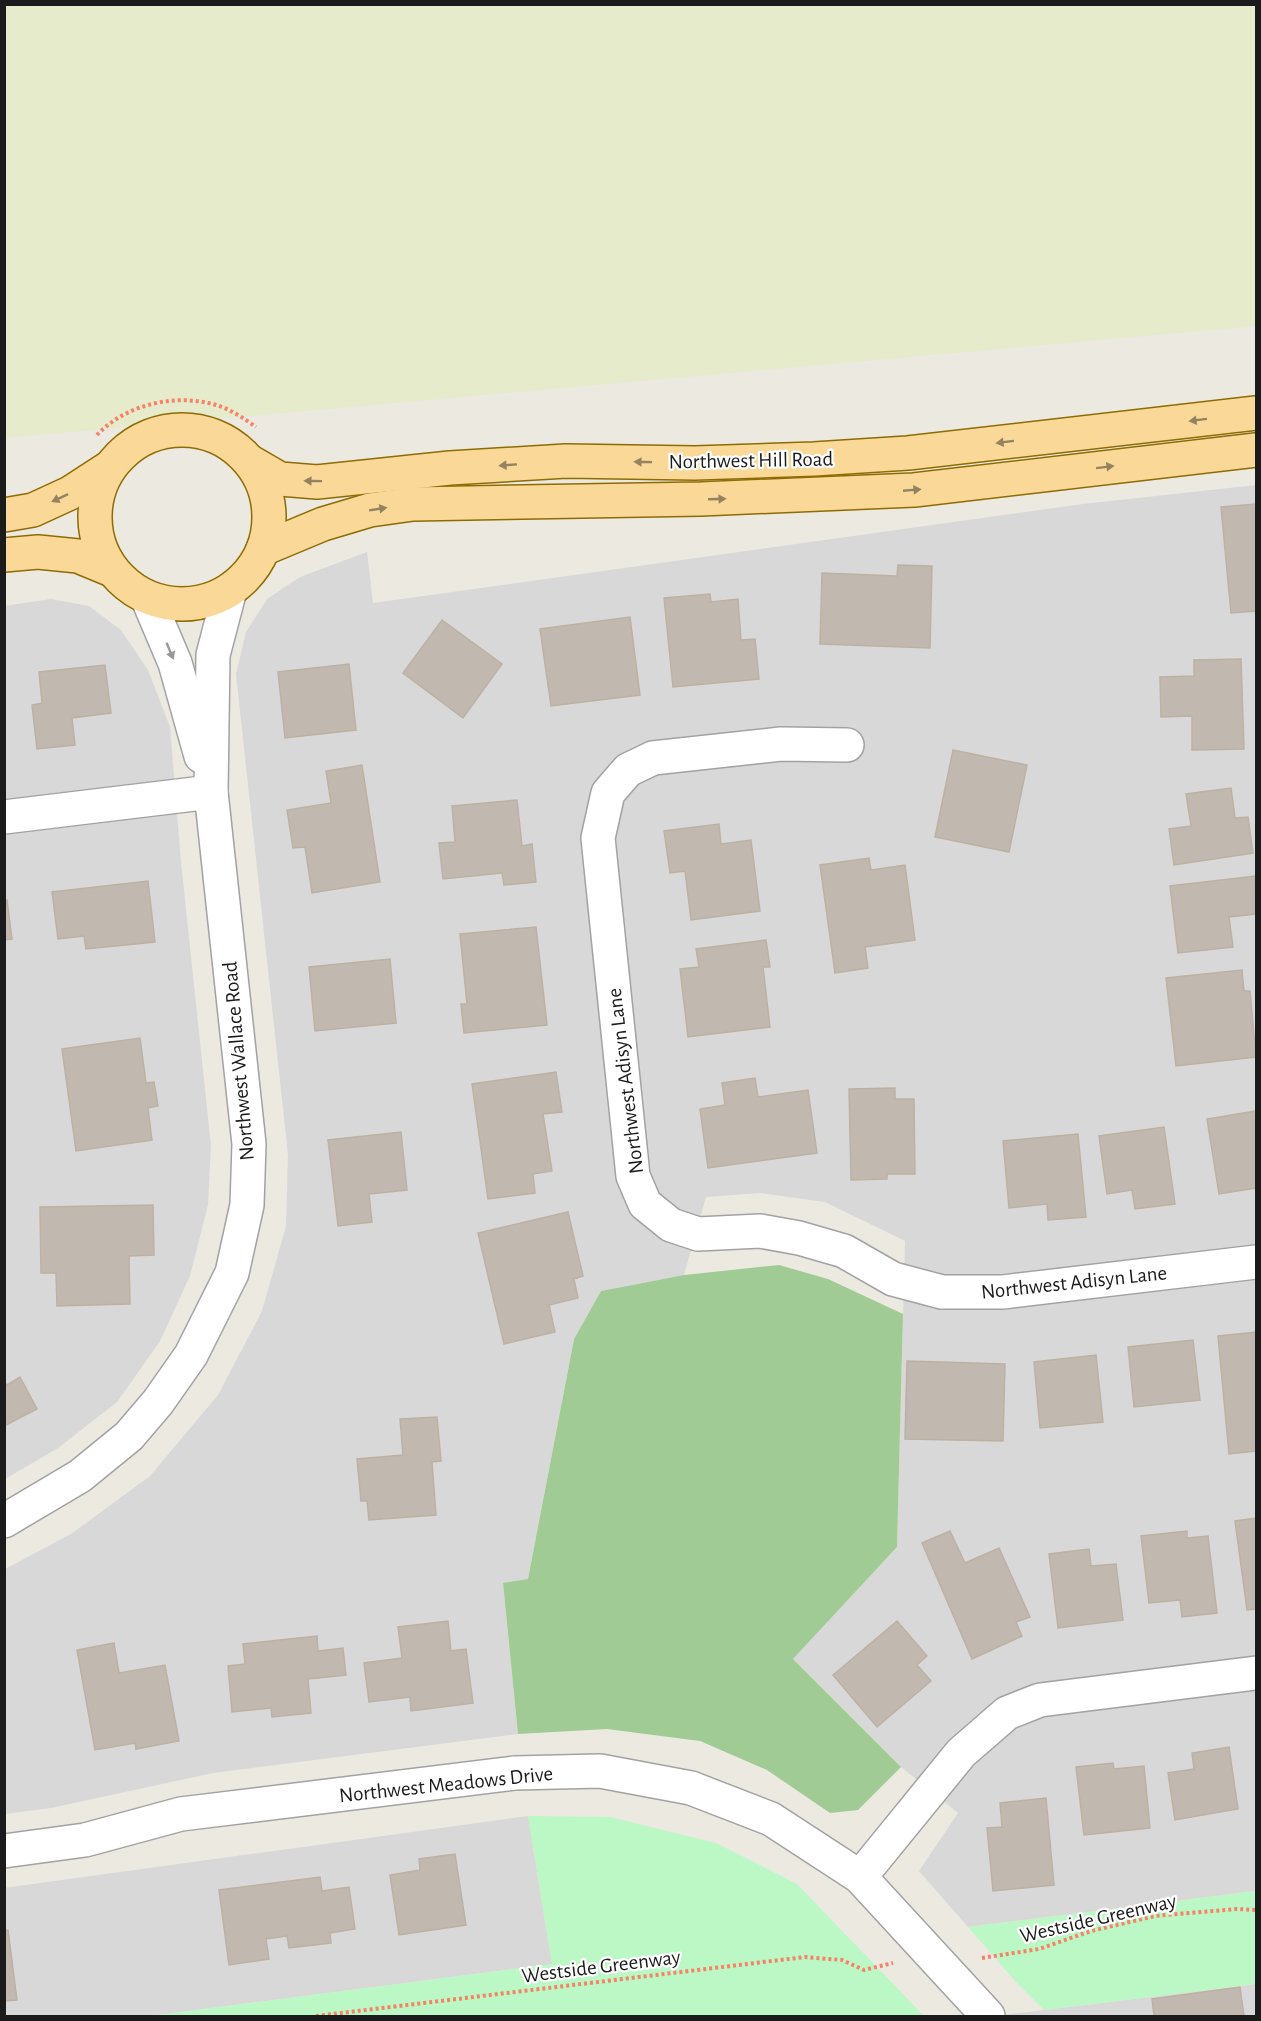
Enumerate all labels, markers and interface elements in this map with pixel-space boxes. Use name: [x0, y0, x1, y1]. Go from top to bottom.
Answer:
one-way arrow: [1189, 415, 1208, 425]
one-way arrow: [995, 437, 1014, 447]
street label: Northwest Hill Road: [669, 449, 834, 472]
one-way arrow: [633, 457, 652, 467]
one-way arrow: [498, 460, 517, 469]
one-way arrow: [1096, 462, 1115, 472]
one-way arrow: [304, 477, 323, 486]
one-way arrow: [902, 485, 921, 495]
one-way arrow: [52, 493, 69, 502]
one-way arrow: [707, 494, 726, 503]
one-way arrow: [368, 505, 387, 514]
one-way arrow: [166, 642, 175, 660]
street label: Northwest Wallace Road: [219, 960, 258, 1161]
street label: Northwest Adisyn Lane: [604, 987, 647, 1175]
street label: Northwest Adisyn Lane: [980, 1262, 1168, 1303]
street label: Northwest Meadows Drive: [338, 1763, 554, 1806]
street label: Westside Greenway: [1018, 1890, 1178, 1947]
street label: Westside Greenway: [520, 1946, 682, 1987]

